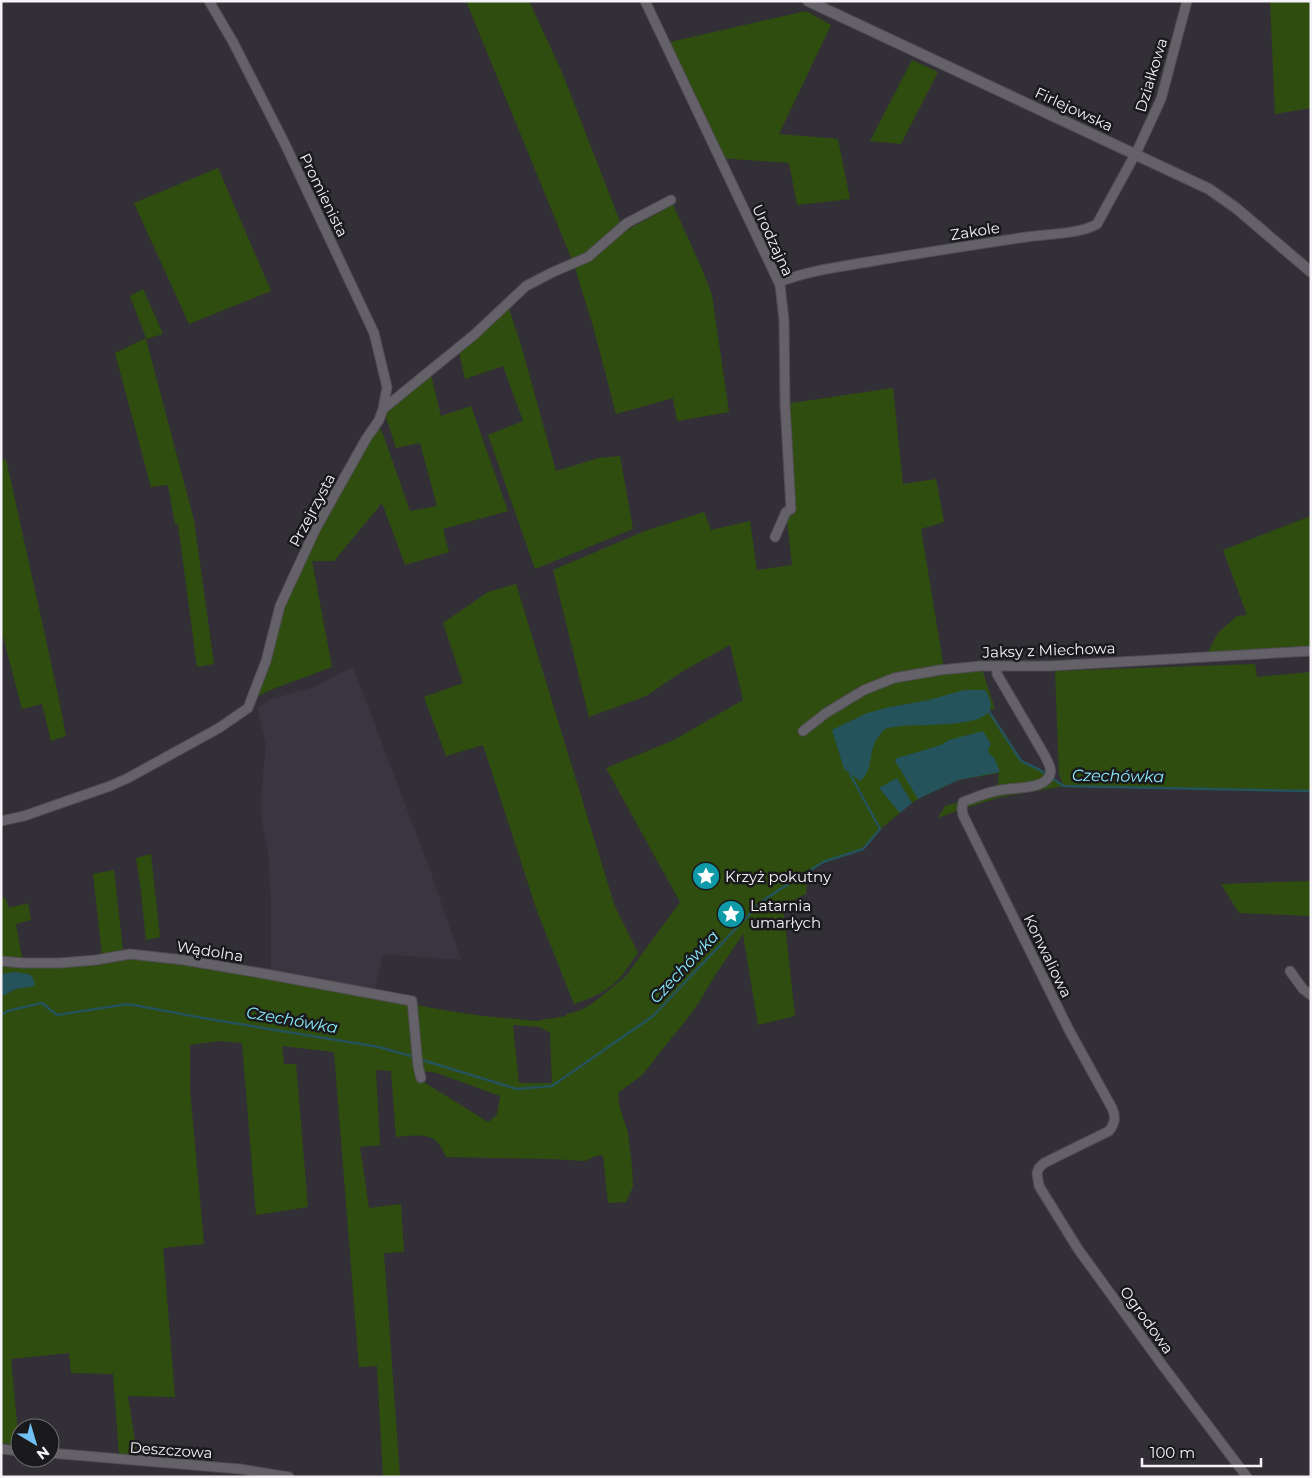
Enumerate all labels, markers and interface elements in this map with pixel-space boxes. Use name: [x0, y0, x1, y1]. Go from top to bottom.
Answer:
street label: Działkowa: [1131, 36, 1171, 114]
street label: Firlejowska: [1032, 83, 1116, 135]
street label: Promienista: [296, 150, 352, 240]
street label: Urodzajna: [748, 201, 798, 279]
street label: Zakole: [949, 218, 1001, 244]
street label: Przejrzysta: [285, 470, 339, 550]
street label: Jaksy z Miechowa: [981, 638, 1116, 662]
water label: Czechówka: [1072, 766, 1165, 786]
place icon: Krzyż pokutny: [691, 861, 721, 891]
place label: Krzyż pokutny: [725, 867, 832, 886]
place label: Latarnia umarłych: [750, 896, 821, 932]
place icon: Latarnia umarłych: [716, 899, 746, 929]
street label: Konwaliowa: [1020, 911, 1076, 1001]
water label: Czechówka: [646, 927, 723, 1007]
street label: Wądolna: [175, 936, 245, 966]
water label: Czechówka: [245, 1003, 339, 1037]
street label: Ogrodowa: [1116, 1282, 1178, 1358]
north arrow: [10, 1418, 60, 1468]
scale bar: [1142, 1436, 1261, 1468]
street label: Deszczowa: [129, 1438, 213, 1462]
text: N: [33, 1443, 53, 1464]
text: 100 m: [1150, 1443, 1195, 1462]

